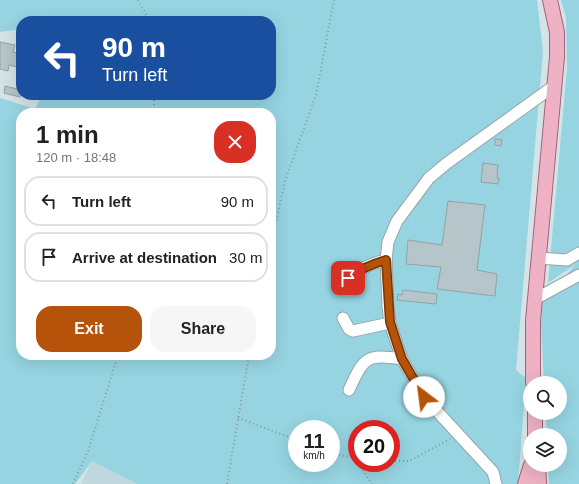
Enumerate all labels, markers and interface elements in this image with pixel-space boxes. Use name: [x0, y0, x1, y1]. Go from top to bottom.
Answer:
icon: left: [36, 32, 88, 84]
text: 90 m: [102, 32, 166, 63]
text: Turn left: [102, 65, 167, 85]
text: 1 min: [36, 121, 99, 148]
button: close: [214, 121, 256, 163]
text: 120 m · 18:48: [36, 150, 116, 165]
icon: left: [38, 190, 60, 212]
text: Turn left: [72, 193, 131, 210]
text: 90 m: [221, 193, 254, 210]
icon: arrive: [38, 246, 60, 268]
text: Arrive at destination: [72, 249, 217, 266]
text: 30 m: [229, 249, 262, 266]
pin: [331, 261, 365, 295]
icon: arrive: [337, 267, 359, 289]
button: Exit: [36, 306, 142, 352]
button: Share: [150, 306, 256, 352]
position arrow: [403, 376, 445, 418]
map controls: [523, 376, 567, 472]
button: search: [523, 376, 567, 420]
speed limit sign: 20: [348, 420, 400, 472]
button: layers: [523, 428, 567, 472]
text: 11: [303, 430, 325, 452]
text: km/h: [303, 450, 325, 461]

